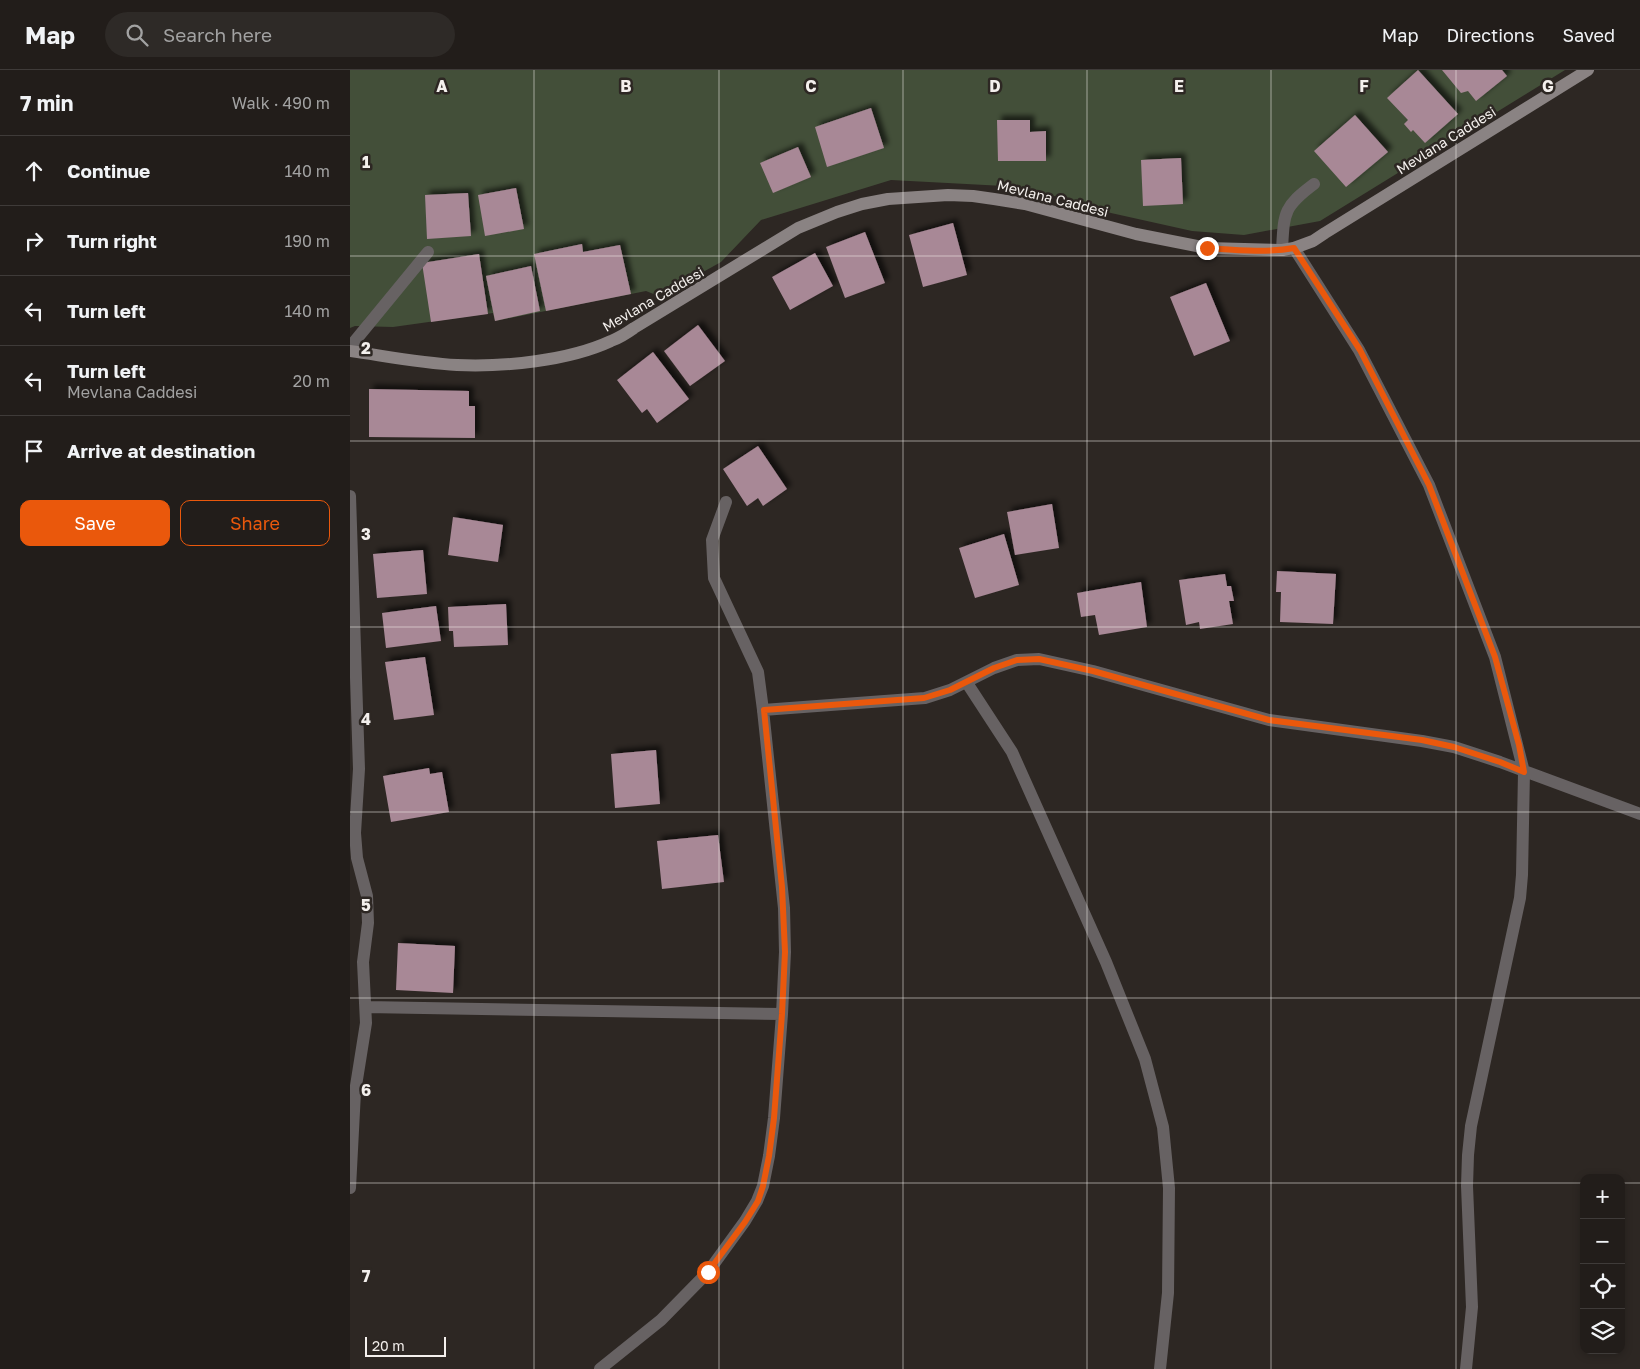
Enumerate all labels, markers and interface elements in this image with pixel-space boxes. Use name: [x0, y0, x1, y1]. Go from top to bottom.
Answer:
search box: [105, 12, 455, 57]
text: Map: [25, 20, 75, 49]
icon: search: [123, 21, 151, 49]
text: Search here: [163, 23, 272, 46]
text: Map: [1382, 24, 1418, 46]
text: Directions: [1446, 24, 1534, 46]
text: Saved: [1562, 24, 1615, 46]
text: A: [436, 76, 448, 96]
text: B: [620, 76, 632, 96]
text: C: [805, 76, 817, 96]
text: D: [989, 76, 1001, 96]
text: E: [1174, 76, 1184, 96]
text: F: [1359, 76, 1369, 96]
text: G: [1542, 76, 1554, 96]
text: 7 min: [20, 90, 74, 116]
text: Walk · 490 m: [232, 93, 330, 113]
street label: Mevlana Caddesi: [1393, 103, 1499, 177]
text: 1: [362, 152, 370, 172]
icon: ahead: [20, 157, 48, 185]
text: Continue: [67, 159, 150, 182]
text: 140 m: [284, 161, 330, 181]
street label: Mevlana Caddesi: [996, 176, 1110, 220]
icon: right: [20, 227, 48, 255]
text: Turn right: [67, 229, 157, 252]
text: 190 m: [284, 231, 330, 251]
route end: [1196, 237, 1219, 260]
street label: Mevlana Caddesi: [599, 263, 707, 335]
icon: left: [20, 297, 48, 325]
text: Turn left: [67, 299, 146, 322]
text: 140 m: [284, 301, 330, 321]
text: 2: [361, 338, 371, 358]
text: Turn left: [67, 359, 146, 382]
icon: left: [20, 367, 48, 395]
text: 20 m: [293, 371, 330, 391]
text: Mevlana Caddesi: [67, 382, 197, 402]
icon: arrive: [20, 437, 48, 465]
text: Arrive at destination: [67, 439, 255, 462]
button: Save: [20, 500, 170, 546]
button: Share: [180, 500, 330, 546]
text: 3: [361, 524, 371, 544]
text: 4: [361, 709, 371, 729]
text: 5: [361, 895, 371, 915]
text: 6: [361, 1080, 371, 1100]
map controls: [1580, 1174, 1625, 1354]
button: +: [1580, 1174, 1625, 1219]
button: −: [1580, 1219, 1625, 1264]
route start: [697, 1261, 720, 1284]
button: locate: [1580, 1264, 1625, 1309]
text: 7: [362, 1266, 371, 1286]
button: layers: [1580, 1309, 1625, 1354]
scale bar: [365, 1334, 446, 1357]
text: 20 m: [372, 1337, 405, 1354]

